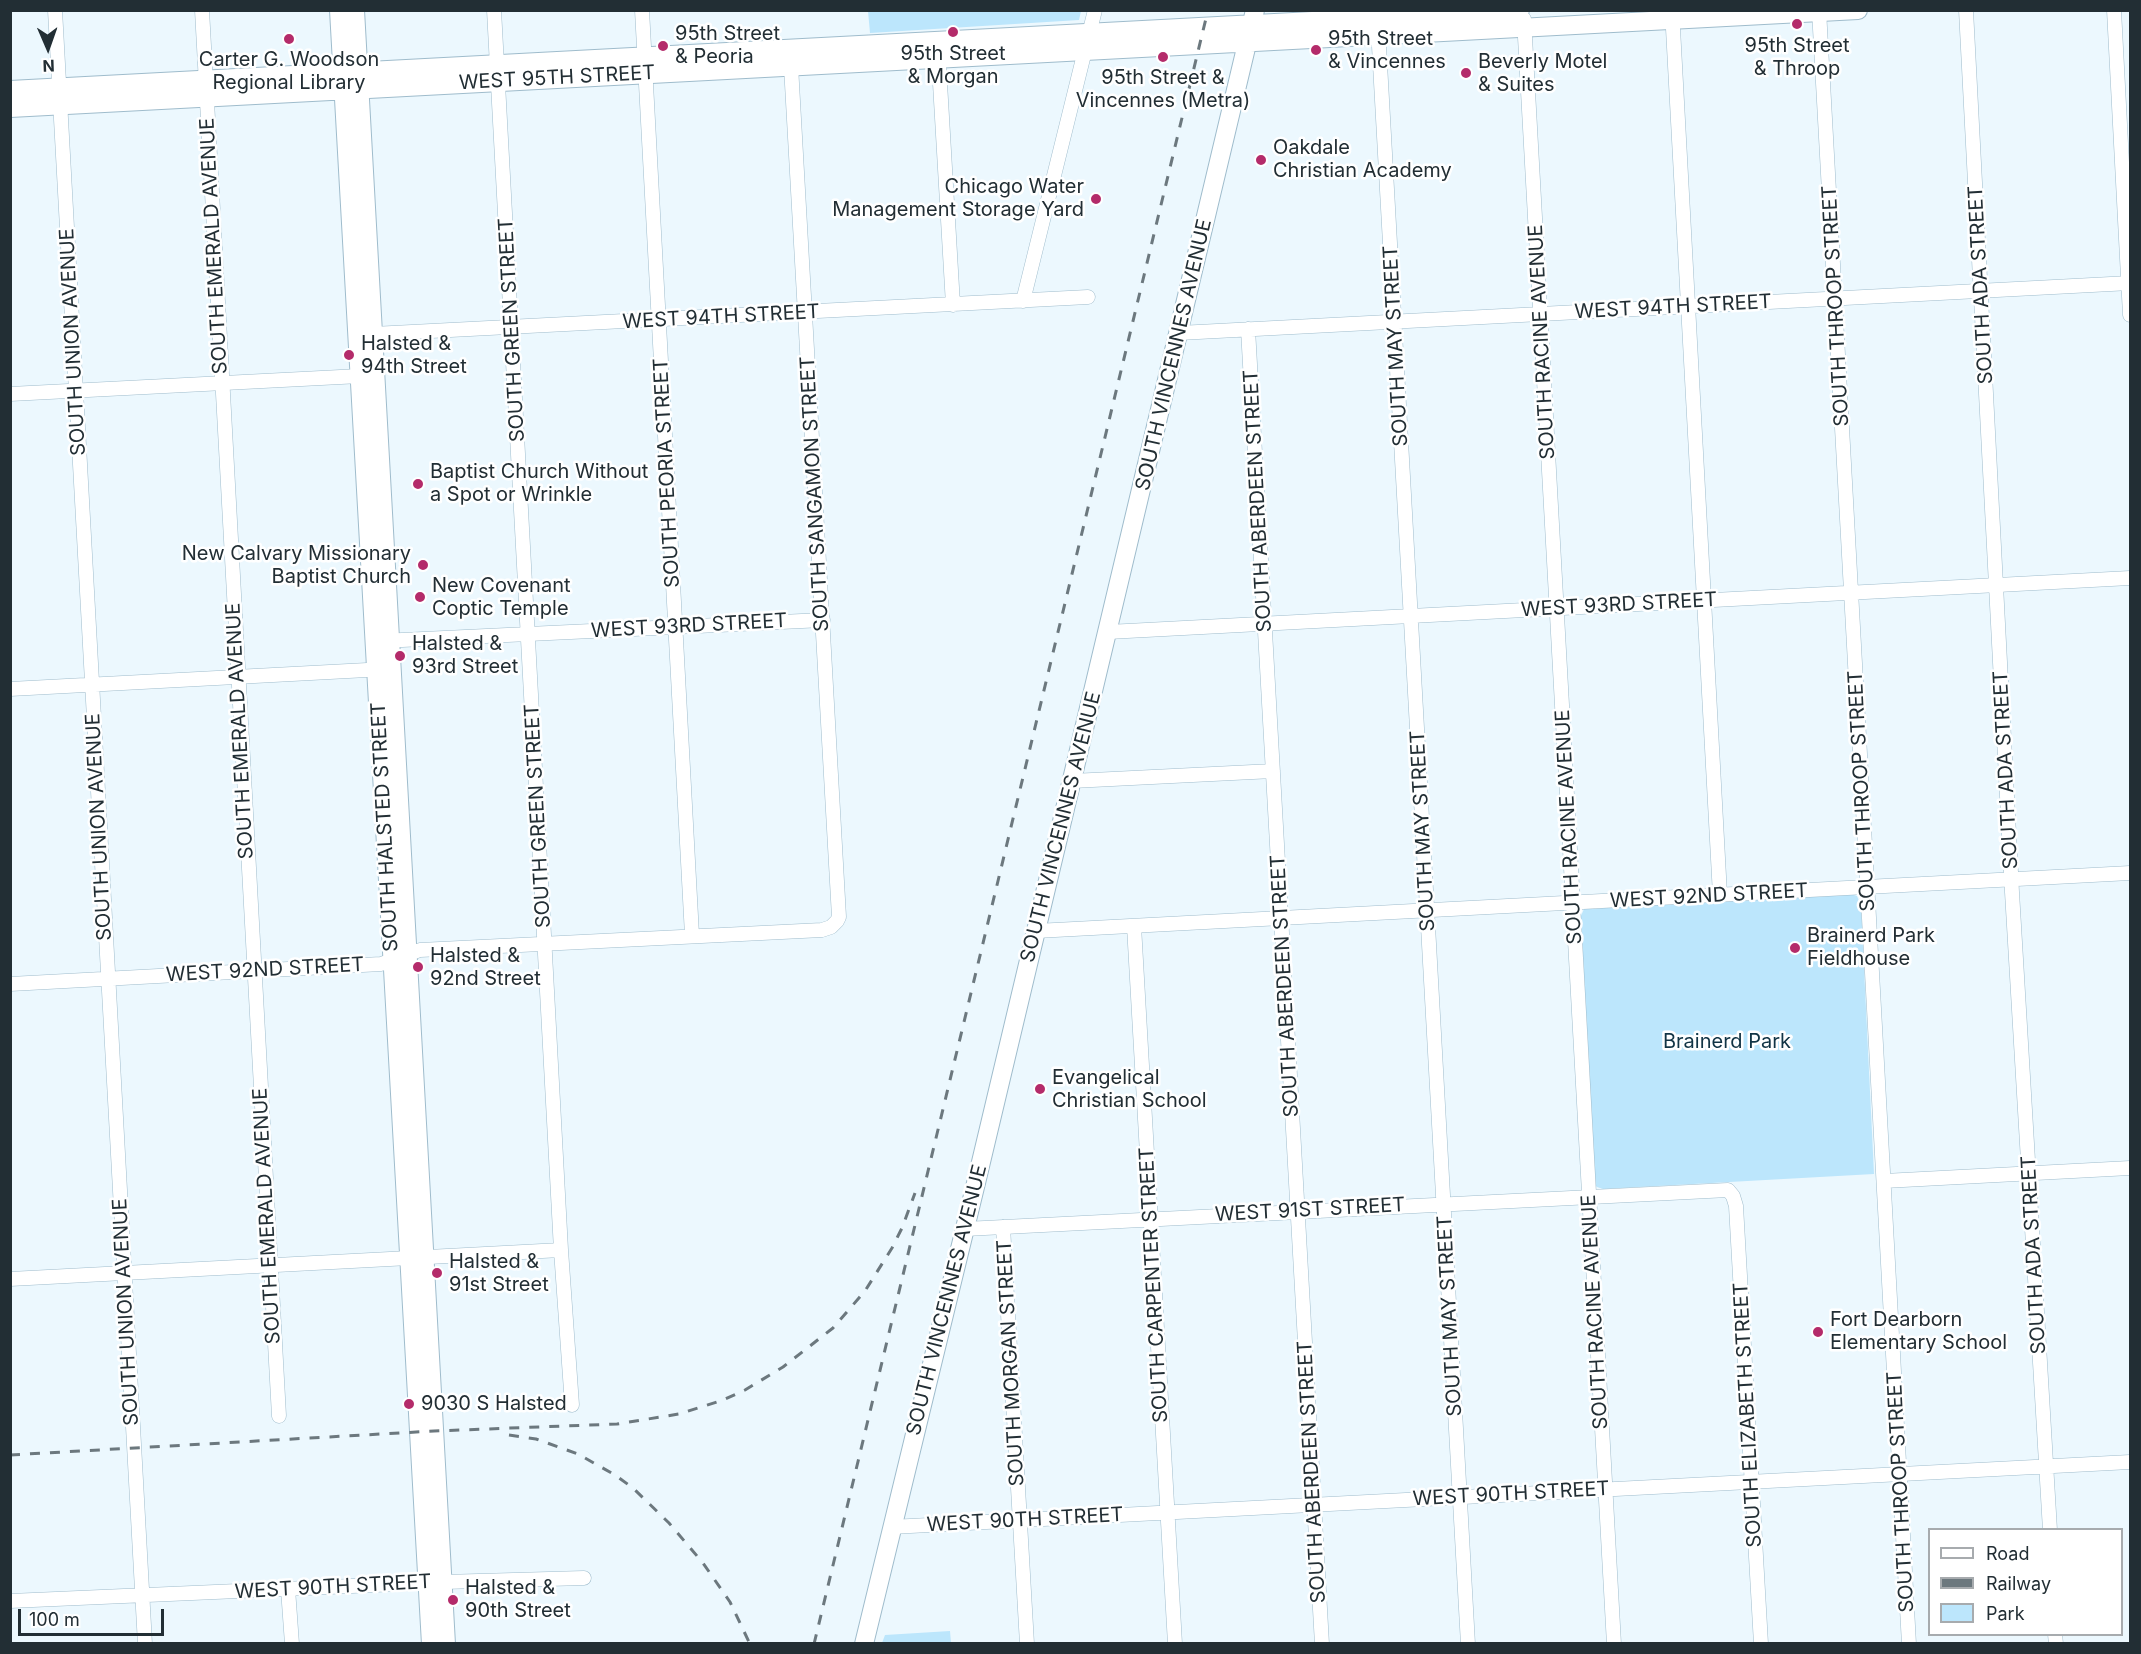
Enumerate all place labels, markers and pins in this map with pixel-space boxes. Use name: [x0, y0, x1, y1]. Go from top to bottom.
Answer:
marker: 95th Street & Throop: [1790, 17, 1804, 31]
place label: 95th Street & Peoria: [675, 22, 780, 69]
marker: 95th Street & Morgan: [946, 25, 960, 39]
place label: 95th Street & Vincennes: [1328, 27, 1446, 74]
marker: Carter G. Woodson Regional Library: [282, 32, 296, 46]
place label: 95th Street & Throop: [1745, 34, 1849, 81]
marker: 95th Street & Peoria: [656, 39, 670, 53]
place label: 95th Street & Morgan: [901, 42, 1005, 89]
marker: 95th Street & Vincennes: [1309, 43, 1323, 57]
place label: Carter G. Woodson Regional Library: [199, 48, 379, 95]
marker: 95th Street & Vincennes (Metra): [1156, 50, 1170, 64]
place label: Beverly Motel & Suites: [1478, 50, 1607, 97]
place label: 95th Street & Vincennes (Metra): [1076, 66, 1250, 113]
marker: Beverly Motel & Suites: [1459, 66, 1473, 80]
place label: Oakdale Christian Academy: [1273, 136, 1452, 183]
marker: Oakdale Christian Academy: [1254, 153, 1268, 167]
place label: Chicago Water Management Storage Yard: [832, 175, 1084, 222]
marker: Chicago Water Management Storage Yard: [1089, 192, 1103, 206]
place label: Halsted & 94th Street: [361, 332, 467, 379]
marker: Halsted & 94th Street: [342, 348, 356, 362]
place label: Baptist Church Without a Spot or Wrinkle: [430, 460, 648, 507]
marker: Baptist Church Without a Spot or Wrinkle: [411, 477, 425, 491]
place label: New Calvary Missionary Baptist Church: [182, 542, 411, 589]
marker: New Calvary Missionary Baptist Church: [416, 558, 430, 572]
place label: New Covenant Coptic Temple: [432, 574, 570, 621]
marker: New Covenant Coptic Temple: [413, 590, 427, 604]
place label: Halsted & 93rd Street: [412, 632, 518, 679]
marker: Halsted & 93rd Street: [393, 649, 407, 663]
place label: Brainerd Park Fieldhouse: [1807, 924, 1935, 971]
marker: Brainerd Park Fieldhouse: [1788, 941, 1802, 955]
place label: Halsted & 92nd Street: [430, 944, 541, 991]
marker: Halsted & 92nd Street: [411, 960, 425, 974]
place label: Evangelical Christian School: [1052, 1066, 1207, 1113]
marker: Evangelical Christian School: [1033, 1082, 1047, 1096]
place label: Halsted & 91st Street: [449, 1250, 549, 1297]
marker: Halsted & 91st Street: [430, 1266, 444, 1280]
place label: Fort Dearborn Elementary School: [1830, 1308, 2007, 1355]
marker: Fort Dearborn Elementary School: [1811, 1325, 1825, 1339]
place label: 9030 S Halsted: [421, 1392, 567, 1416]
marker: 9030 S Halsted: [402, 1397, 416, 1411]
place label: Halsted & 90th Street: [465, 1576, 571, 1623]
marker: Halsted & 90th Street: [446, 1593, 460, 1607]

